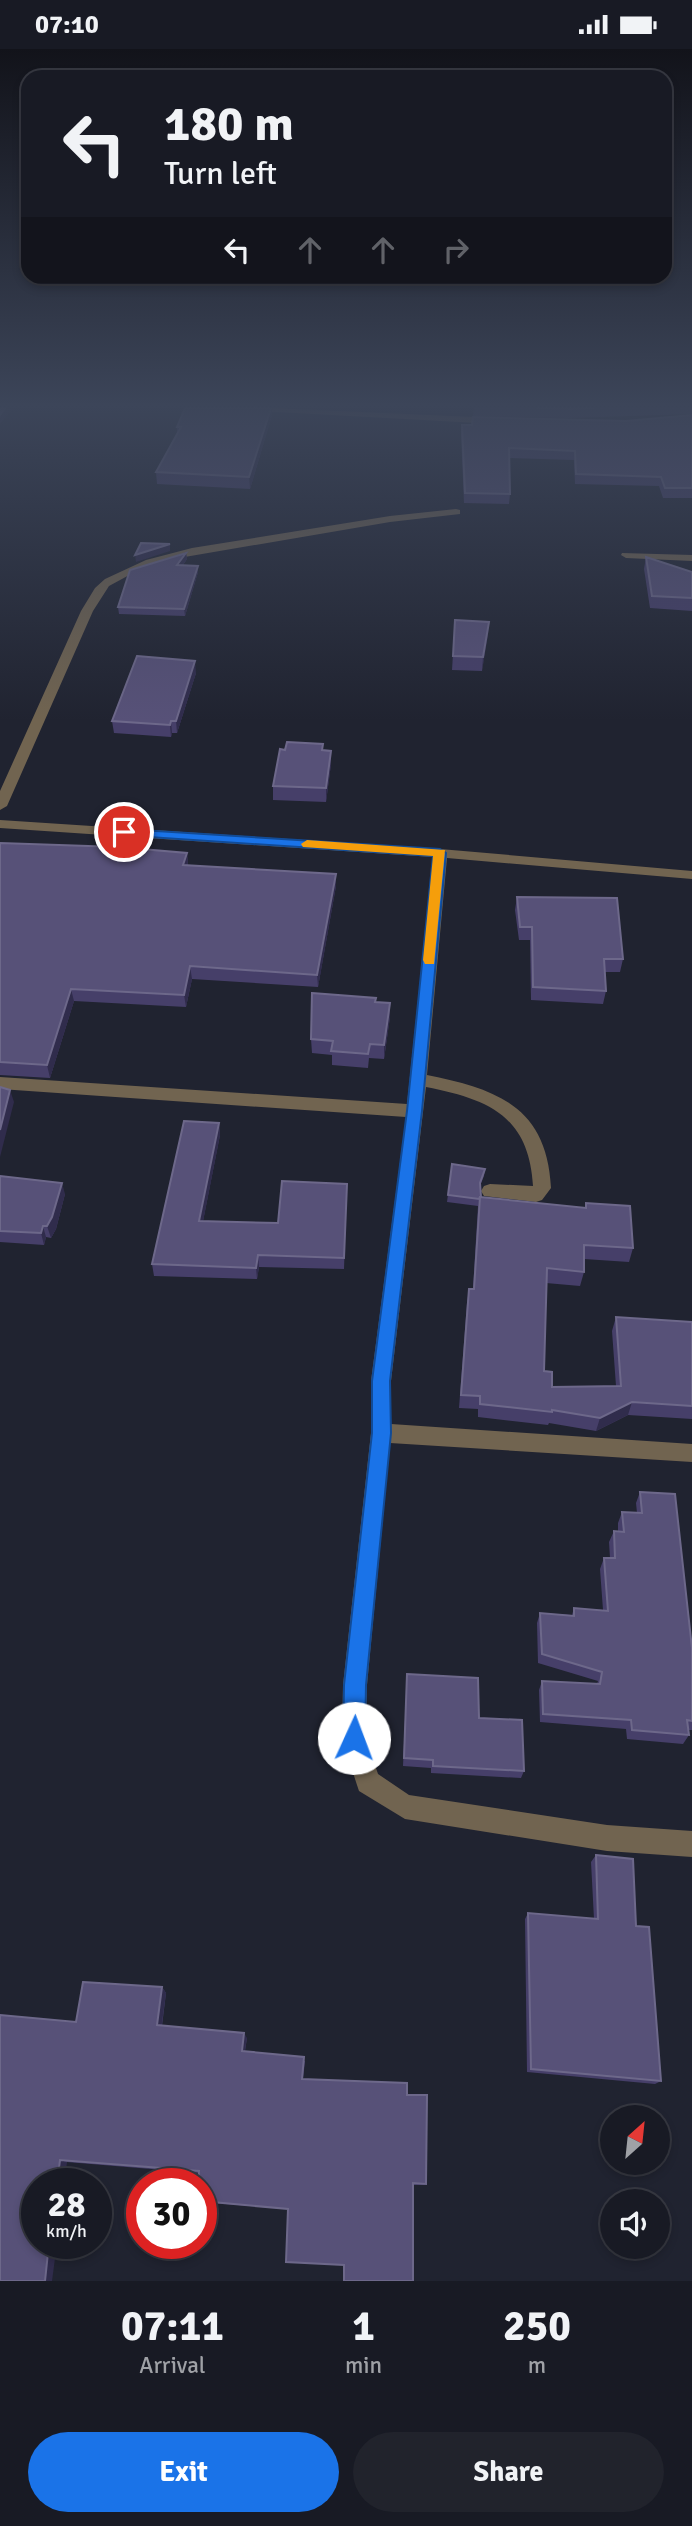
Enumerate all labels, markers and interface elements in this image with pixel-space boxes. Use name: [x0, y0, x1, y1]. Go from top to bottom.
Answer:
text: 07:10: [35, 9, 99, 41]
text: 180 m: [164, 94, 294, 154]
icon: left: [49, 98, 140, 189]
text: Turn left: [164, 154, 277, 193]
icon: left: [218, 231, 256, 269]
icon: ahead: [291, 231, 329, 269]
icon: ahead: [364, 231, 402, 269]
icon: right: [437, 231, 475, 269]
pin: [94, 802, 154, 862]
icon: arrive: [105, 813, 143, 851]
position arrow: [317, 1701, 391, 1775]
north arrow: [600, 2105, 670, 2175]
map controls: [600, 2105, 670, 2259]
speed limit sign: 30: [126, 2168, 217, 2259]
text: 28: [48, 2183, 85, 2226]
button: sound: [600, 2189, 670, 2259]
text: km/h: [46, 2220, 87, 2242]
text: 07:11: [121, 2301, 224, 2352]
text: 1: [352, 2301, 375, 2352]
text: 250: [503, 2301, 571, 2352]
text: Arrival: [139, 2351, 206, 2380]
text: min: [345, 2351, 382, 2380]
text: m: [528, 2351, 546, 2380]
button: Exit: [28, 2432, 339, 2512]
button: Share: [353, 2432, 664, 2512]

